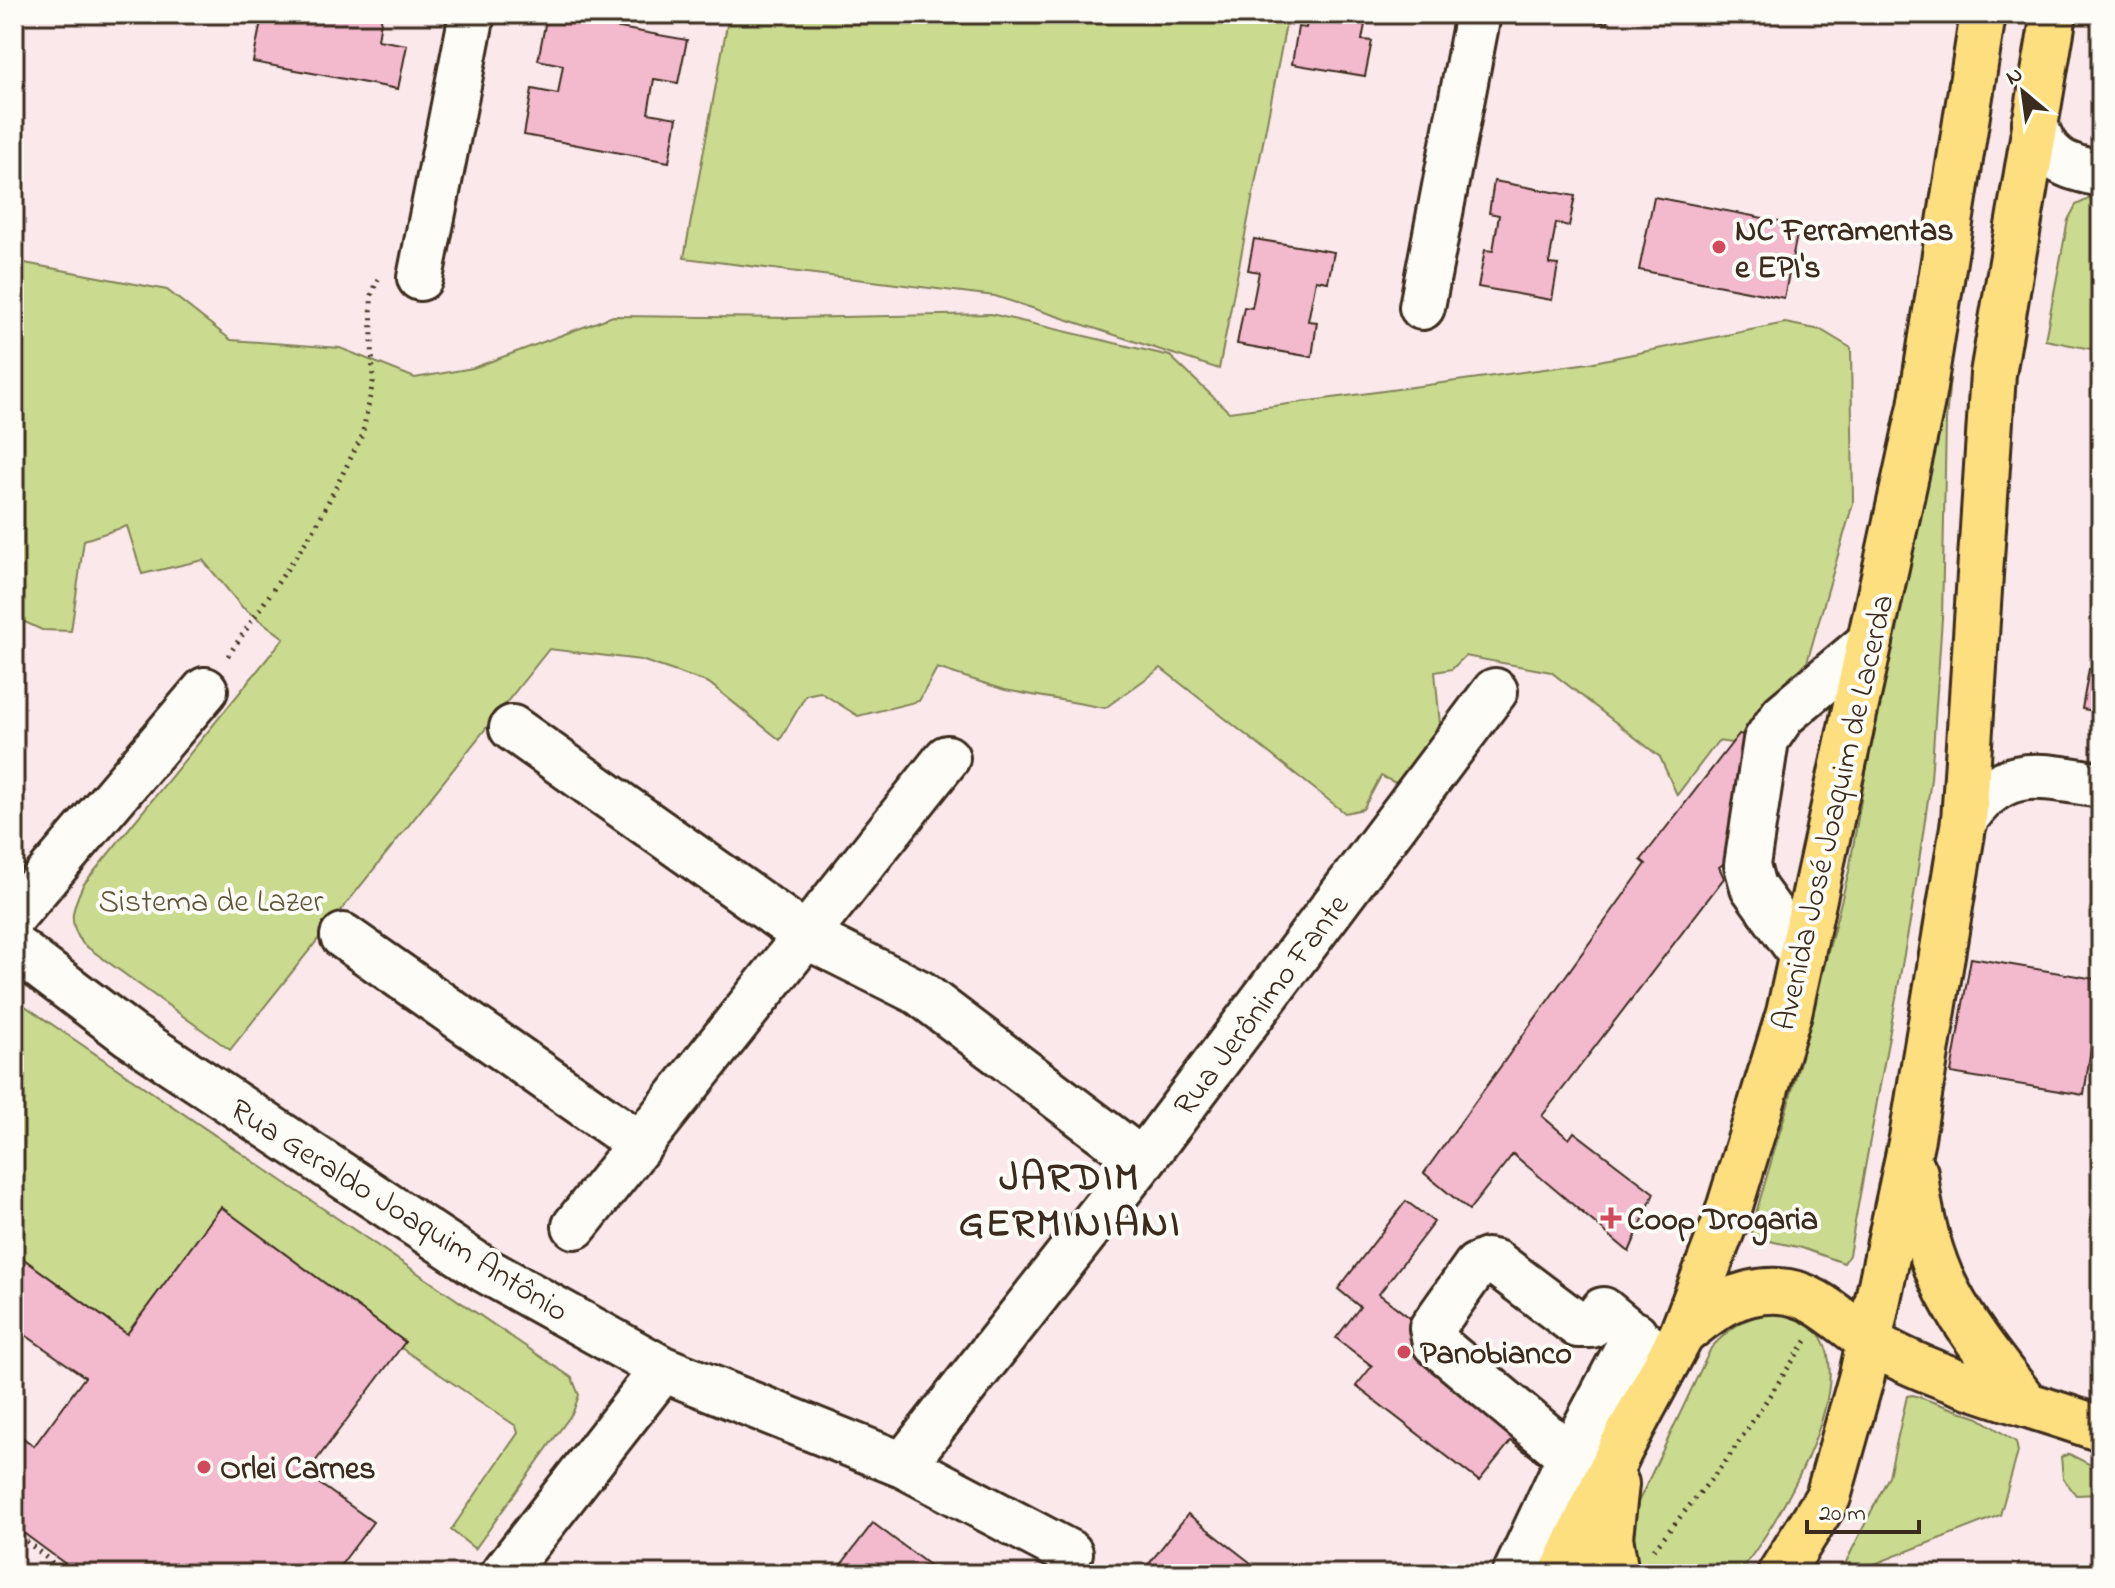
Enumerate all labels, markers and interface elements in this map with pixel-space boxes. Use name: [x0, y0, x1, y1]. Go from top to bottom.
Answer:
north arrow: [1983, 52, 2063, 132]
text: N: [2001, 60, 2029, 95]
place label: NC Ferramentas e EPI's: [1735, 209, 1954, 293]
marker: NC Ferramentas e EPI's: [1710, 238, 1728, 256]
street label: Avenida José Joaquim de Lacerda: [1762, 590, 1908, 1035]
park label: Sistema de Lazer: [99, 880, 324, 927]
street label: Rua Jerônimo Fante: [1164, 885, 1362, 1127]
street label: Rua Geraldo Joaquim Antônio: [220, 1088, 577, 1336]
district label: JARDIM GERMINIANI: [959, 1150, 1181, 1255]
place label: Coop Drogaria: [1627, 1198, 1818, 1246]
marker: Coop Drogaria: [1602, 1209, 1620, 1227]
place label: Panobianco: [1420, 1332, 1572, 1379]
marker: Panobianco: [1395, 1343, 1413, 1361]
place label: Orlei Carnes: [220, 1447, 376, 1494]
marker: Orlei Carnes: [195, 1458, 213, 1476]
scale bar: [1807, 1484, 1919, 1534]
text: 20 m: [1819, 1497, 1866, 1532]

